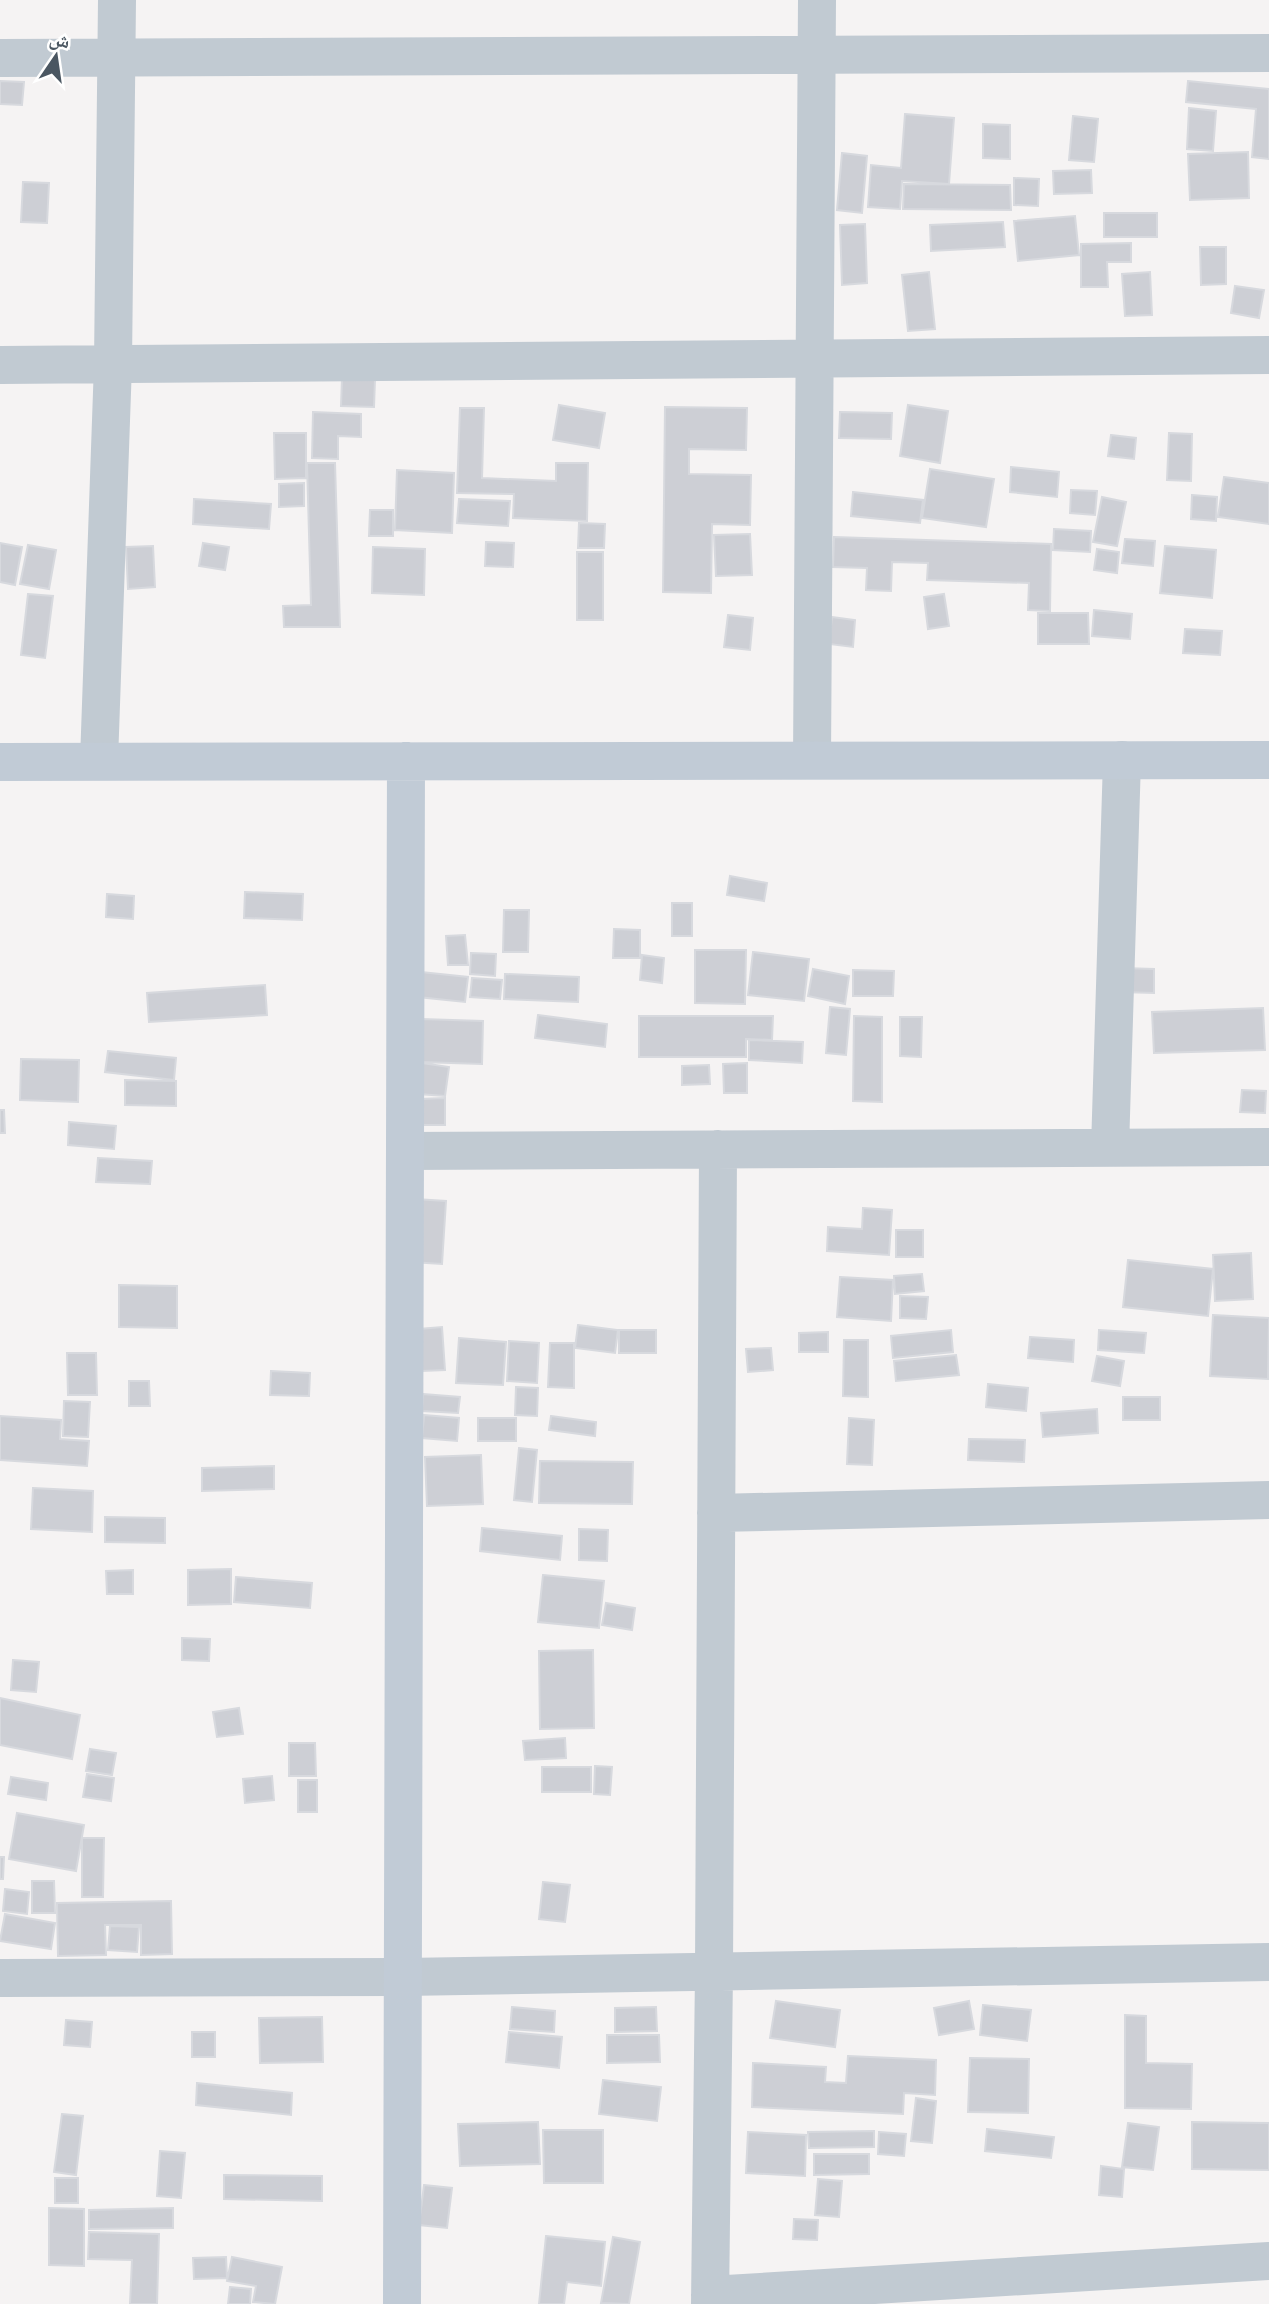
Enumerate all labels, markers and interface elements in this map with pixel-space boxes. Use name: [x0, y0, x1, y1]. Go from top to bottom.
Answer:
north arrow: [21, 21, 91, 91]
text: ش: [47, 25, 72, 54]

